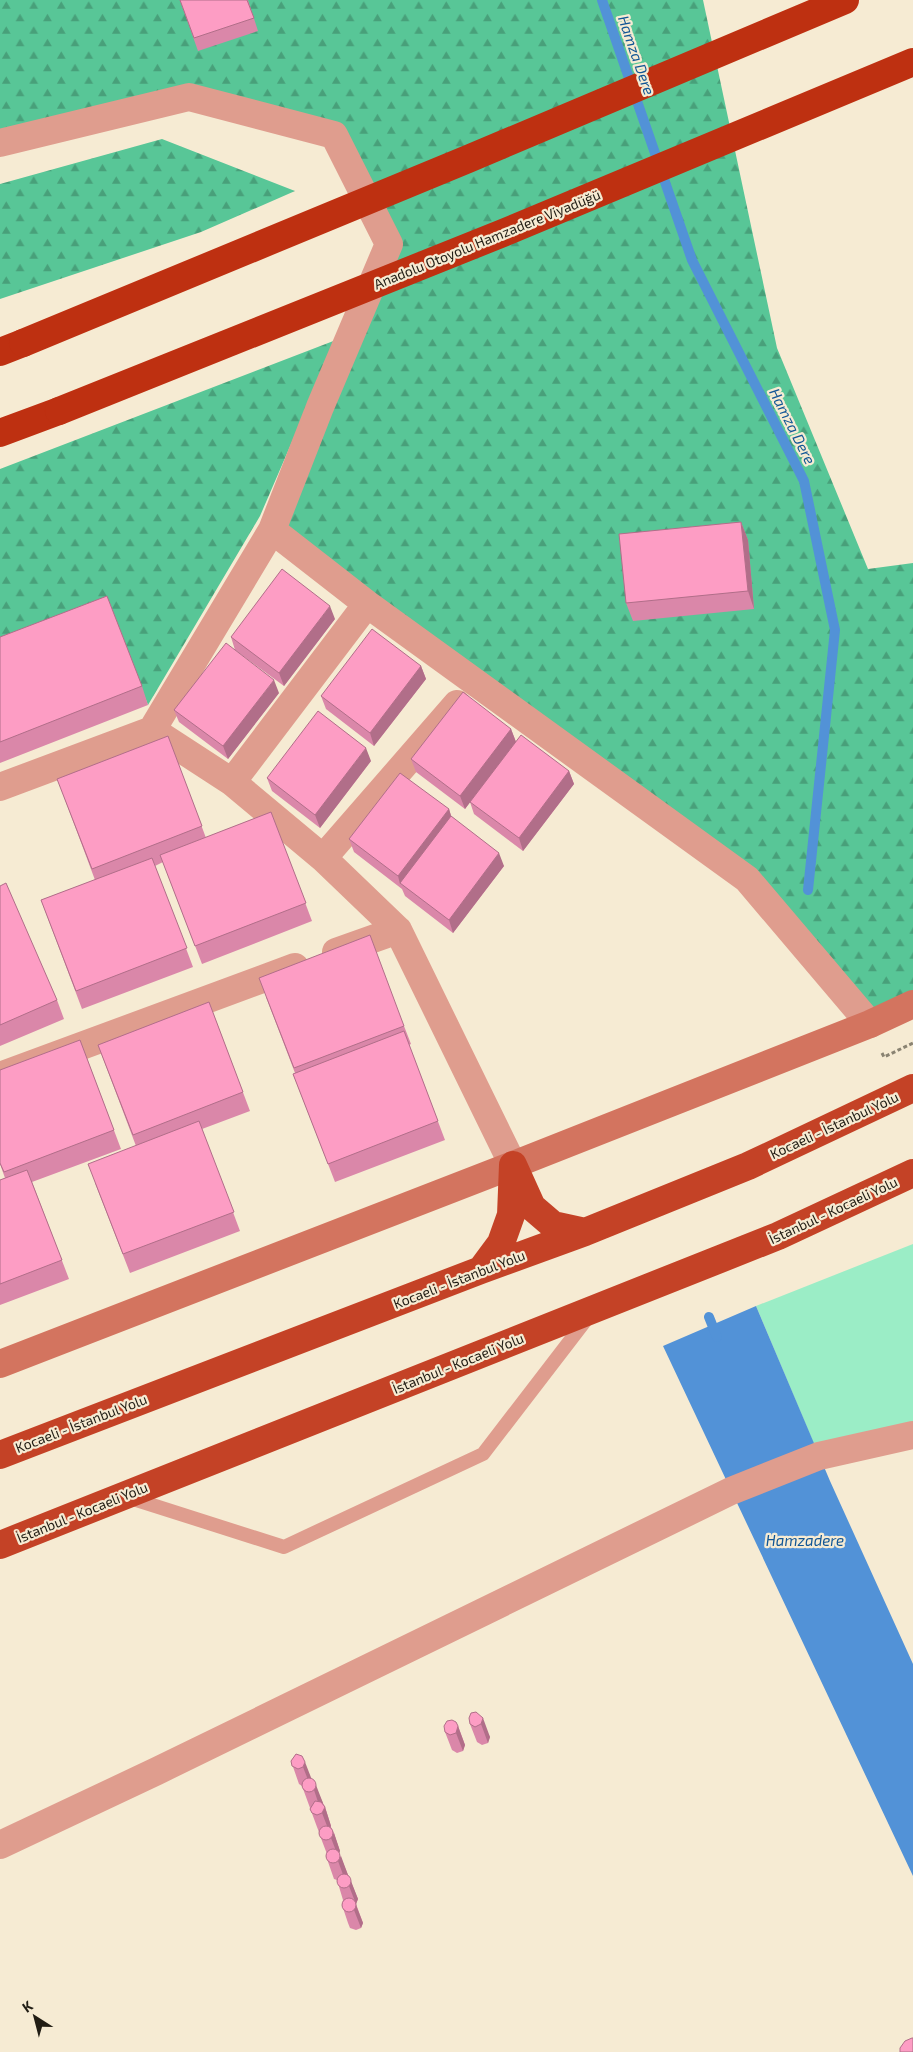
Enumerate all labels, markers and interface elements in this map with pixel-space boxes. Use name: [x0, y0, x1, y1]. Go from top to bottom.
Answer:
water label: Hamza Dere: [615, 13, 659, 97]
street label: Anadolu Otoyolu Hamzadere Viyadüğü: [371, 186, 603, 292]
water label: Hamza Dere: [766, 385, 820, 467]
street label: Kocaeli - İstanbul Yolu: [767, 1088, 901, 1162]
street label: İstanbul - Kocaeli Yolu: [766, 1173, 900, 1247]
street label: Kocaeli - İstanbul Yolu: [391, 1246, 527, 1312]
street label: İstanbul - Kocaeli Yolu: [390, 1329, 526, 1397]
street label: Kocaeli - İstanbul Yolu: [13, 1390, 149, 1456]
street label: İstanbul - Kocaeli Yolu: [14, 1478, 150, 1546]
water label: Hamzadere: [766, 1531, 844, 1549]
north arrow: [10, 1992, 60, 2042]
text: K: [18, 1997, 36, 2016]

